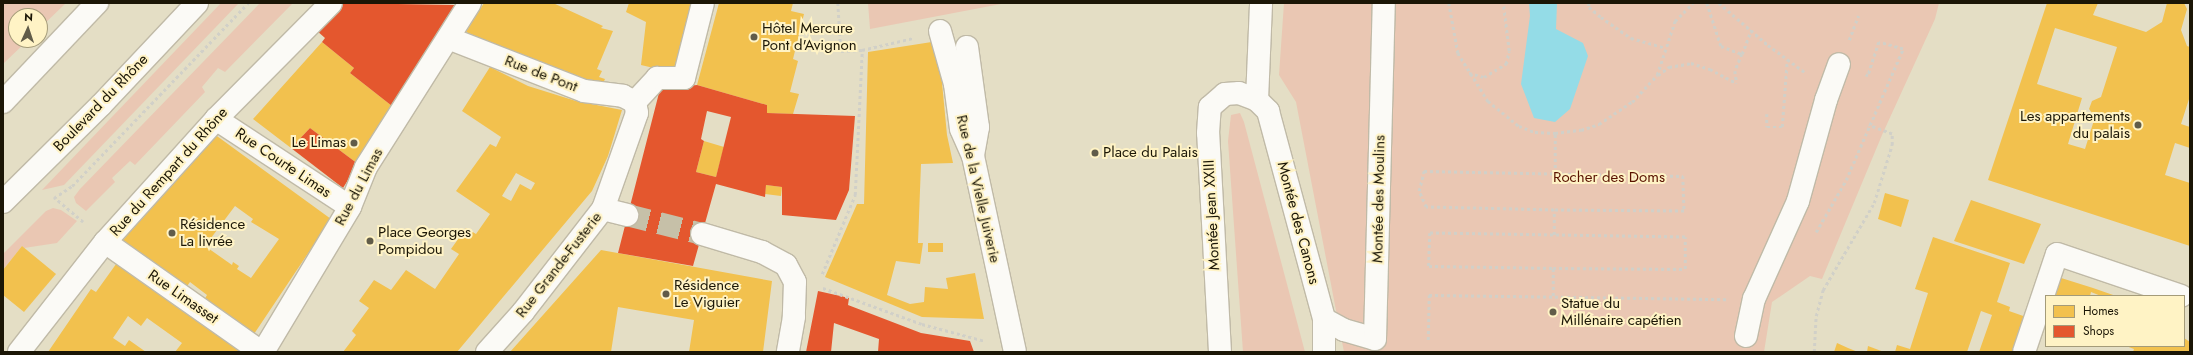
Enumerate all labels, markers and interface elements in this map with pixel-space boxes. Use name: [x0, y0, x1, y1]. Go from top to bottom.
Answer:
north arrow: [8, 8, 48, 48]
text: N: [24, 9, 33, 25]
place label: Hôtel Mercure Pont d'Avignon: [762, 19, 857, 54]
marker: Hôtel Mercure Pont d'Avignon: [749, 32, 759, 42]
street label: Boulevard du Rhône: [50, 51, 152, 155]
street label: Rue de Pont: [502, 52, 580, 96]
street label: Rue du Rempart du Rhône: [106, 104, 232, 240]
place label: Les appartements du palais: [2020, 107, 2130, 142]
street label: Rue de la Vielle Juiverie: [952, 113, 1004, 265]
marker: Les appartements du palais: [2133, 120, 2143, 130]
street label: Rue Courte Limas: [232, 124, 334, 202]
place label: Le Limas: [291, 134, 346, 152]
street label: Montée des Moulins: [1369, 135, 1389, 263]
marker: Le Limas: [349, 138, 359, 148]
place label: Place du Palais: [1103, 144, 1198, 162]
street label: Rue du Limas: [331, 145, 387, 229]
marker: Place du Palais: [1090, 148, 1100, 158]
street label: Montée Jean XXIII: [1200, 159, 1224, 271]
street label: Montée des Canons: [1273, 160, 1323, 286]
park label: Rocher des Doms: [1553, 169, 1665, 187]
street label: Rue Grande-Fusterie: [512, 209, 606, 321]
place label: Résidence La livrée: [180, 215, 245, 250]
place label: Place Georges Pompidou: [378, 223, 471, 258]
marker: Résidence La livrée: [167, 228, 177, 238]
marker: Place Georges Pompidou: [365, 236, 375, 246]
street label: Rue Limasset: [144, 266, 222, 328]
place label: Résidence Le Viguier: [674, 276, 740, 311]
marker: Résidence Le Viguier: [661, 289, 671, 299]
place label: Statue du Millénaire capétien: [1561, 294, 1682, 329]
legend: [2045, 295, 2185, 347]
text: Homes: [2083, 302, 2119, 320]
marker: Statue du Millénaire capétien: [1548, 307, 1558, 317]
text: Shops: [2083, 322, 2114, 340]

